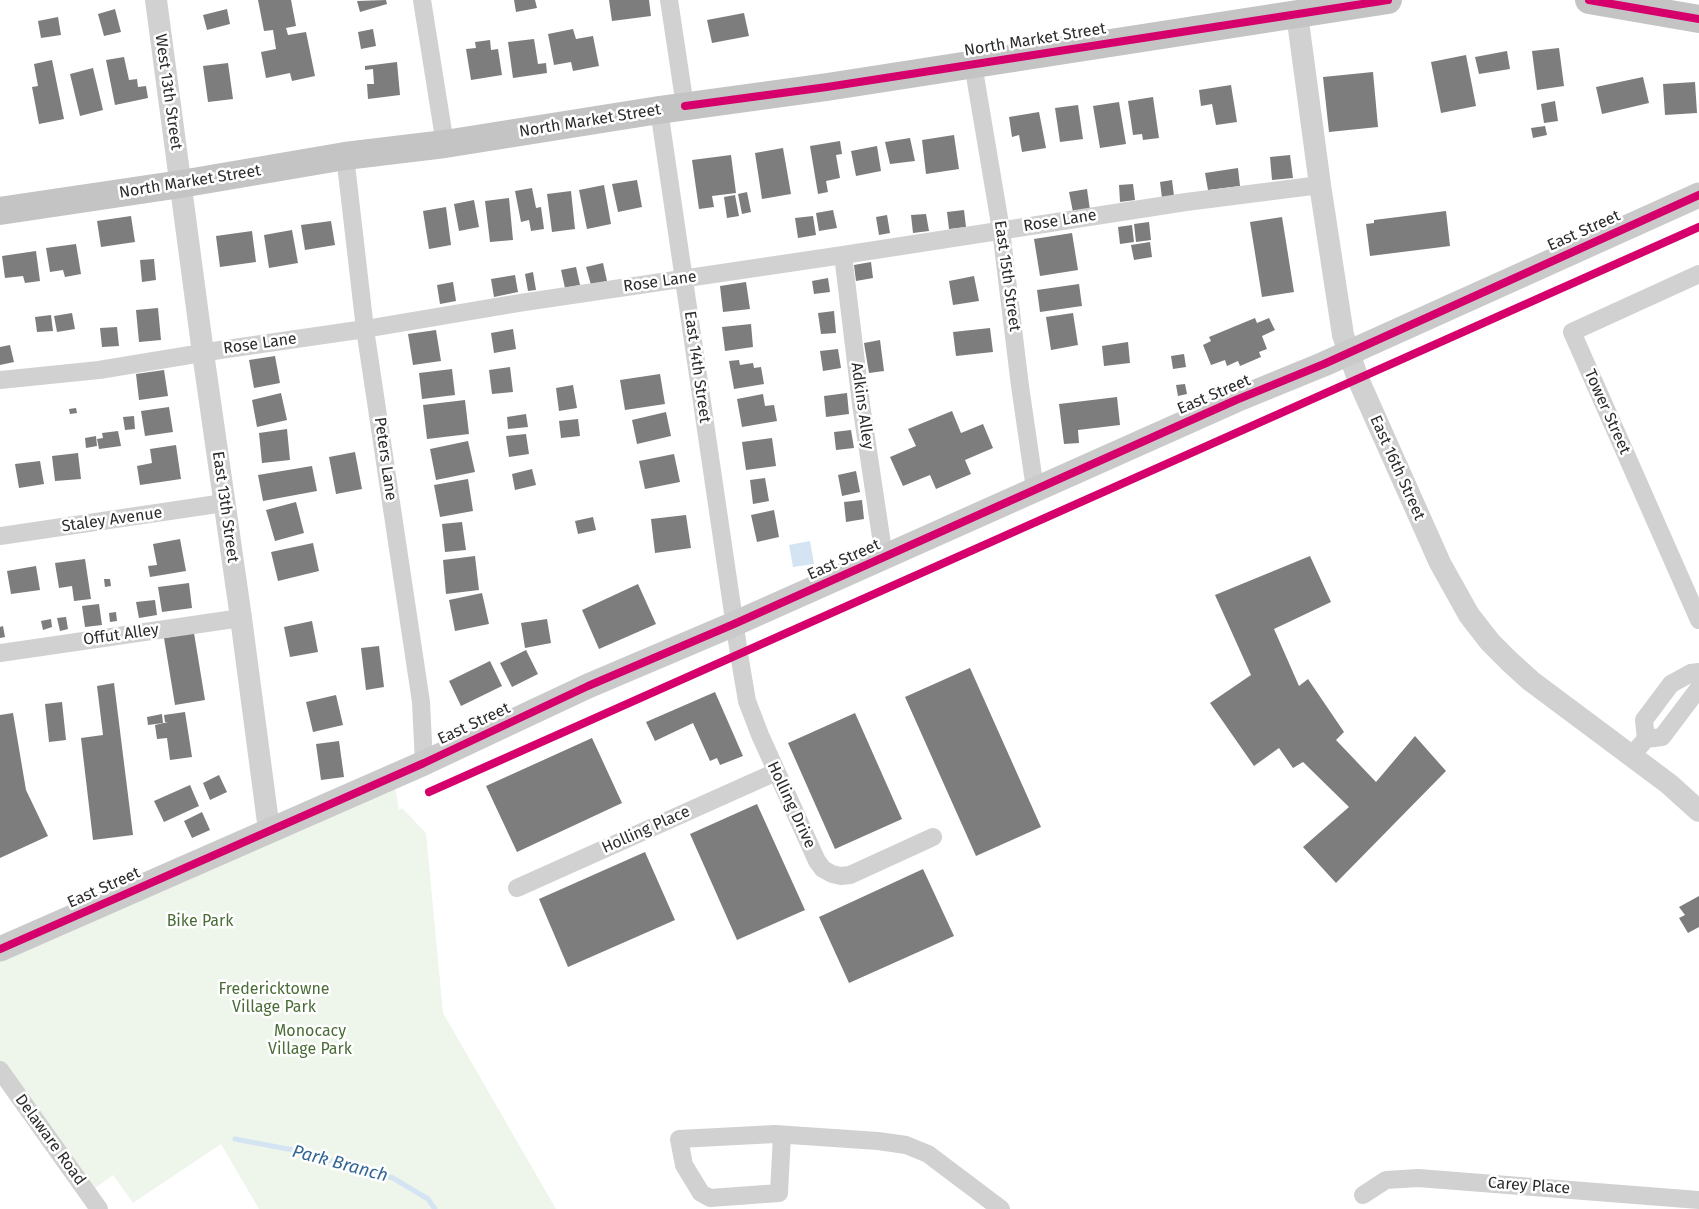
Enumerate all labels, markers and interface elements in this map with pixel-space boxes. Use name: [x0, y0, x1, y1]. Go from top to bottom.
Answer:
street label: North Market Street: [963, 19, 1107, 61]
street label: West 13th Street: [150, 33, 186, 151]
street label: North Market Street: [518, 100, 662, 142]
street label: North Market Street: [118, 161, 262, 203]
street label: Rose Lane: [1022, 206, 1098, 236]
street label: East Street: [1545, 206, 1623, 256]
street label: East 15th Street: [990, 219, 1024, 333]
street label: Rose Lane: [622, 267, 698, 297]
street label: East 14th Street: [680, 310, 714, 424]
street label: Rose Lane: [222, 329, 298, 359]
street label: Adkins Alley: [846, 361, 878, 451]
street label: Tower Street: [1580, 367, 1634, 457]
street label: East Street: [1174, 371, 1254, 419]
street label: East 16th Street: [1365, 413, 1429, 523]
street label: Peters Lane: [370, 416, 400, 502]
street label: East 13th Street: [208, 450, 242, 564]
street label: Staley Avenue: [60, 503, 164, 537]
street label: East Street: [805, 535, 883, 585]
street label: Offut Alley: [82, 620, 160, 650]
street label: East Street: [435, 699, 513, 749]
street label: Holling Drive: [763, 759, 819, 851]
street label: Holling Place: [599, 802, 693, 858]
street label: East Street: [65, 863, 143, 913]
park label: Bike Park: [167, 912, 233, 932]
park label: Fredericktowne Village Park: [219, 980, 329, 1018]
park label: Monocacy Village Park: [268, 1022, 352, 1060]
street label: Delaware Road: [11, 1091, 89, 1189]
water label: Park Branch: [290, 1141, 390, 1187]
street label: Carey Place: [1487, 1174, 1571, 1198]

